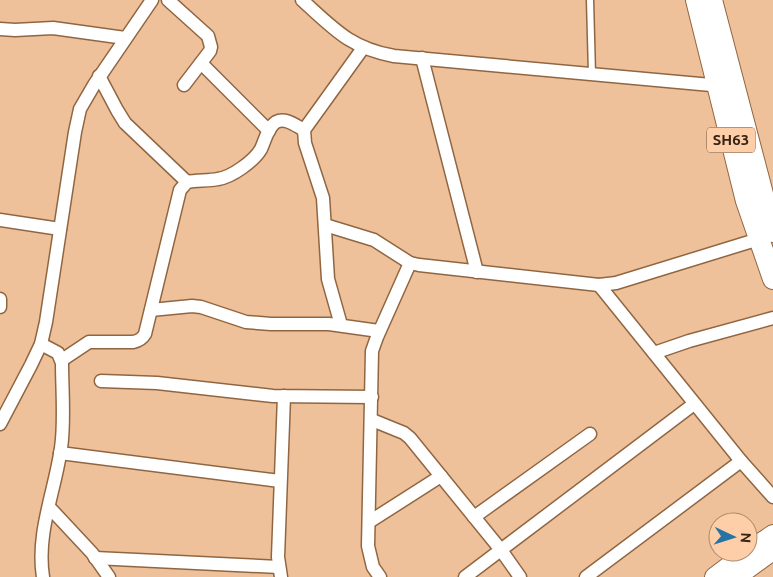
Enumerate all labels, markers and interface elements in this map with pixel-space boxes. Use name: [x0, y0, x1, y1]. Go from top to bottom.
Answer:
road number: SH63: [707, 128, 755, 152]
north arrow: [708, 512, 758, 562]
text: N: [738, 532, 754, 544]

